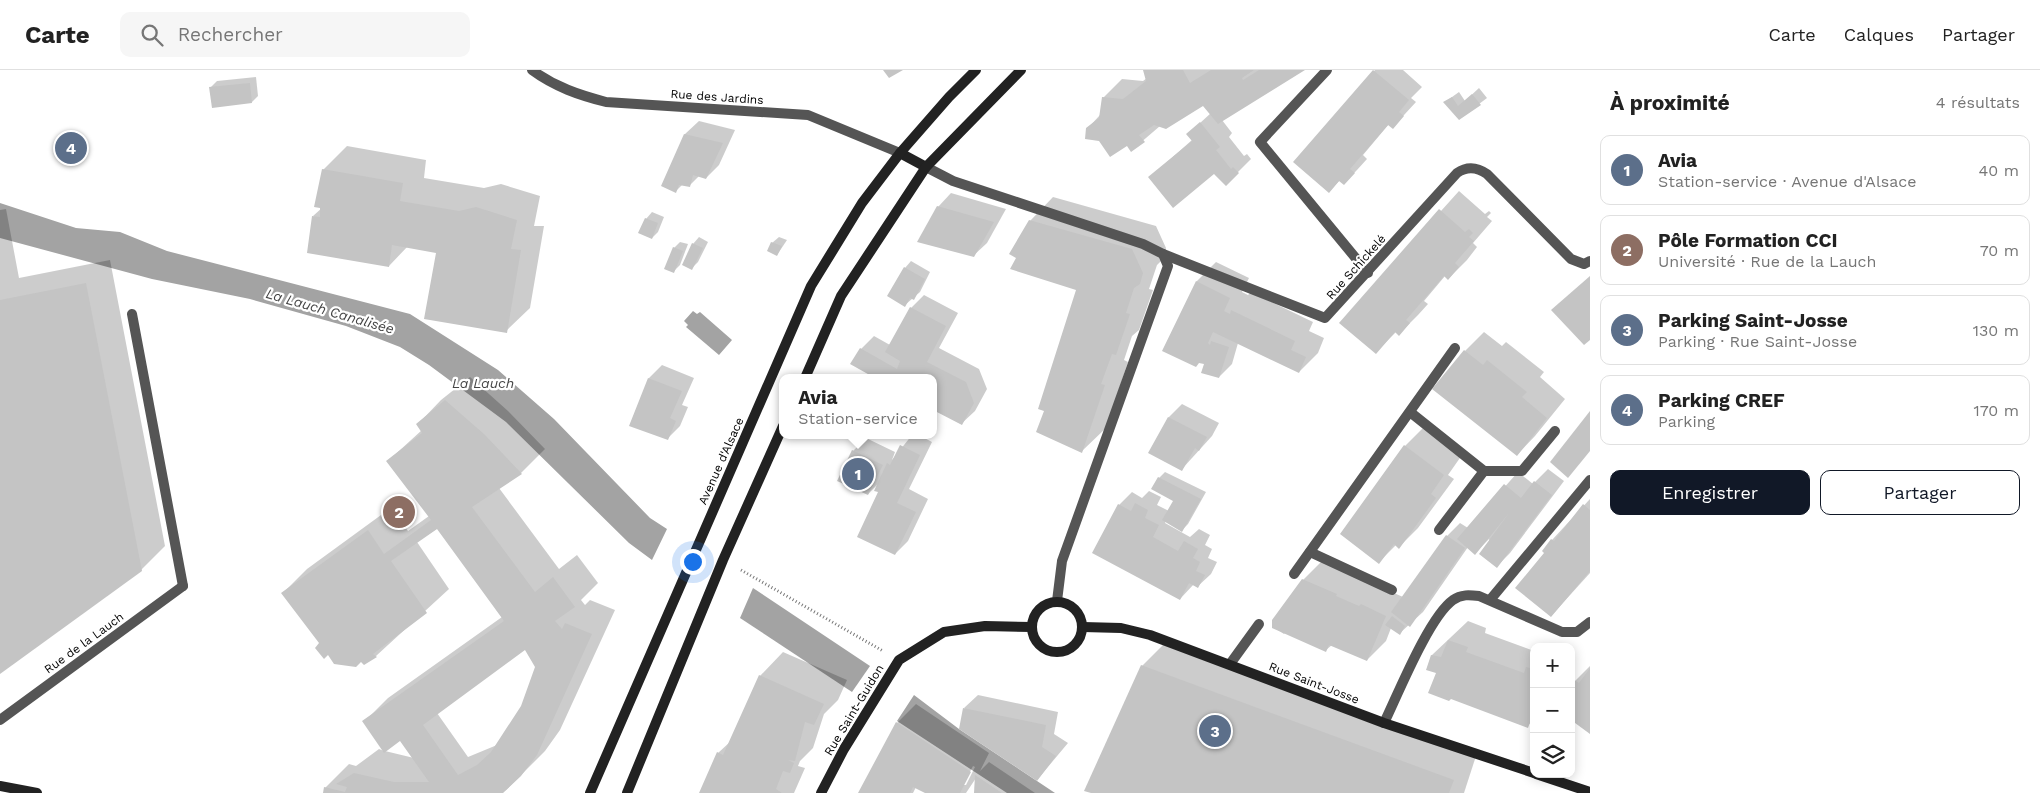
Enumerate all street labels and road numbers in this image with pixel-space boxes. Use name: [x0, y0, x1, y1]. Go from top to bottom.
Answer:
street label: Rue des Jardins: [670, 87, 764, 107]
street label: Rue Schickelé: [1323, 232, 1389, 302]
street label: Avenue d'Alsace: [695, 415, 747, 507]
street label: Rue de la Lauch: [42, 610, 126, 676]
street label: Rue Saint-Josse: [1267, 659, 1361, 707]
street label: Rue Saint-Guidon: [821, 662, 887, 758]

